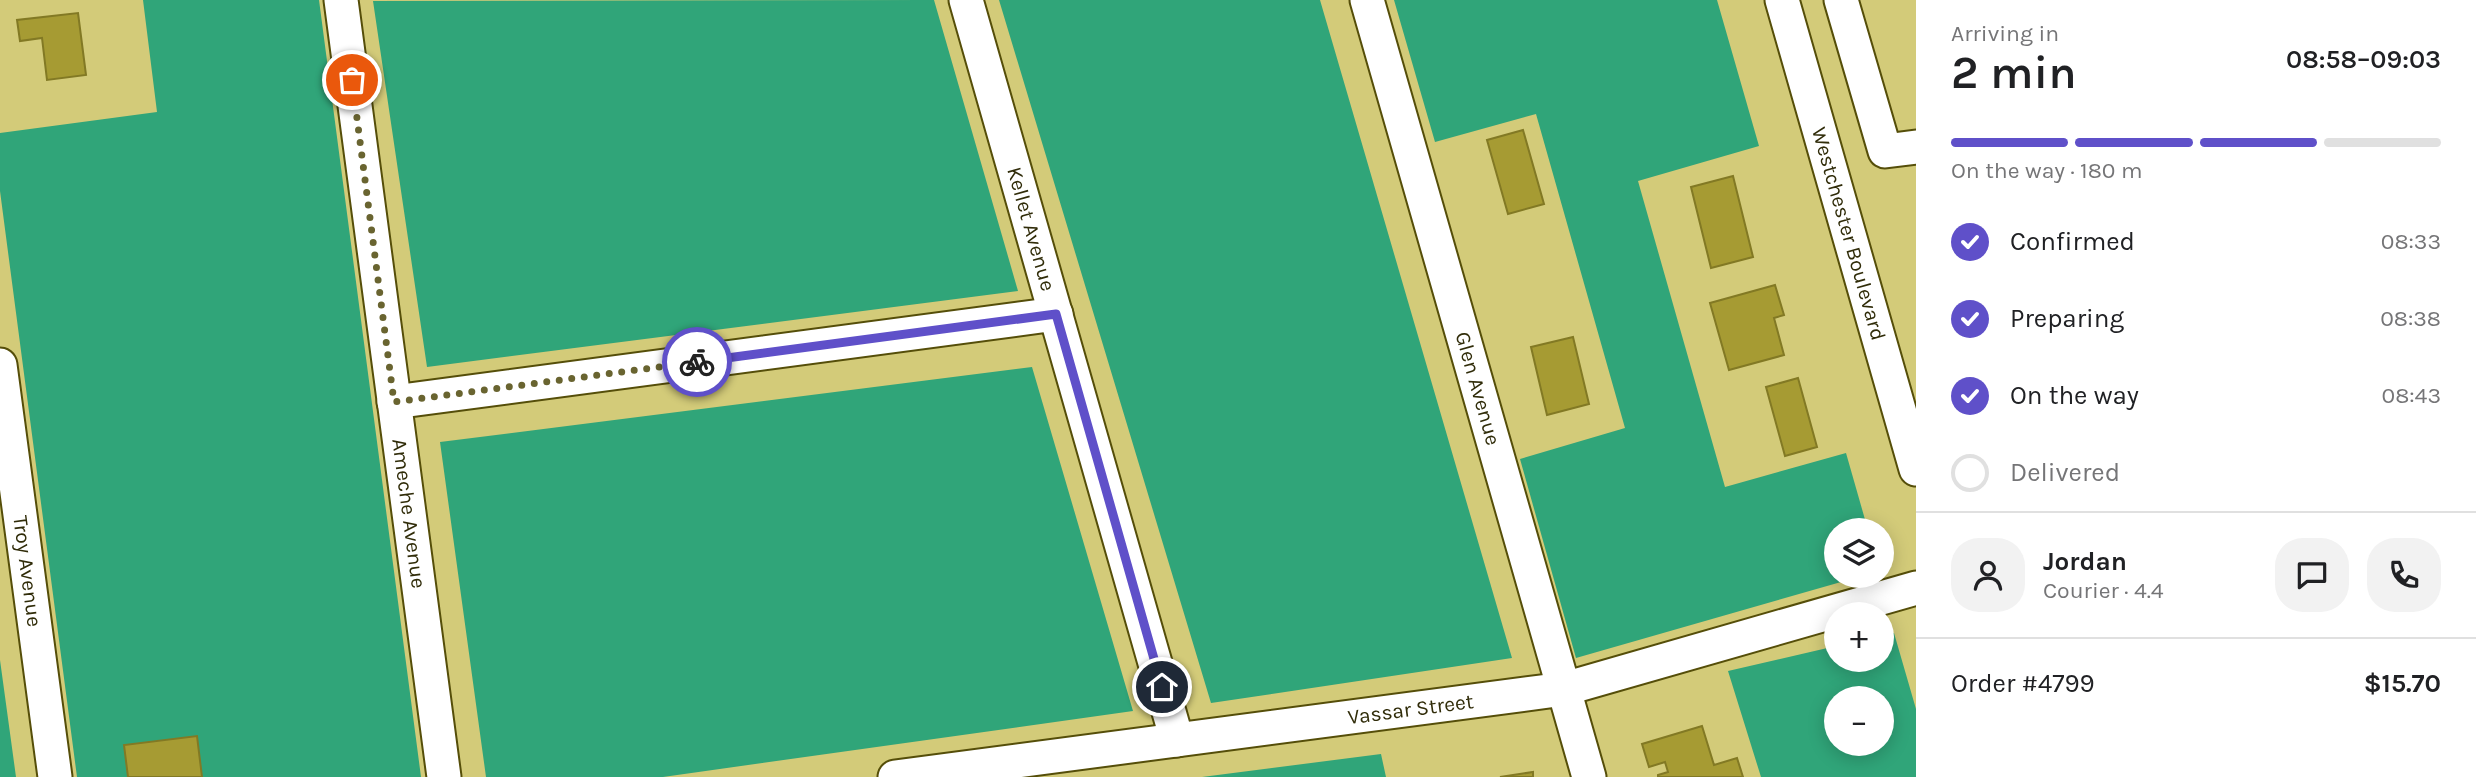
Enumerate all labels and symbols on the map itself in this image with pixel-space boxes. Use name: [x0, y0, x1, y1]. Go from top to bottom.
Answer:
pin: [322, 50, 382, 110]
street label: Westchester Boulevard: [1807, 124, 1891, 343]
street label: Kellet Avenue: [1002, 164, 1060, 294]
courier: [662, 327, 732, 397]
street label: Glen Avenue: [1450, 329, 1506, 448]
street label: Ameche Avenue: [387, 437, 431, 590]
street label: Troy Avenue: [8, 514, 47, 628]
pin: [1132, 657, 1192, 717]
street label: Vassar Street: [1346, 689, 1475, 729]

